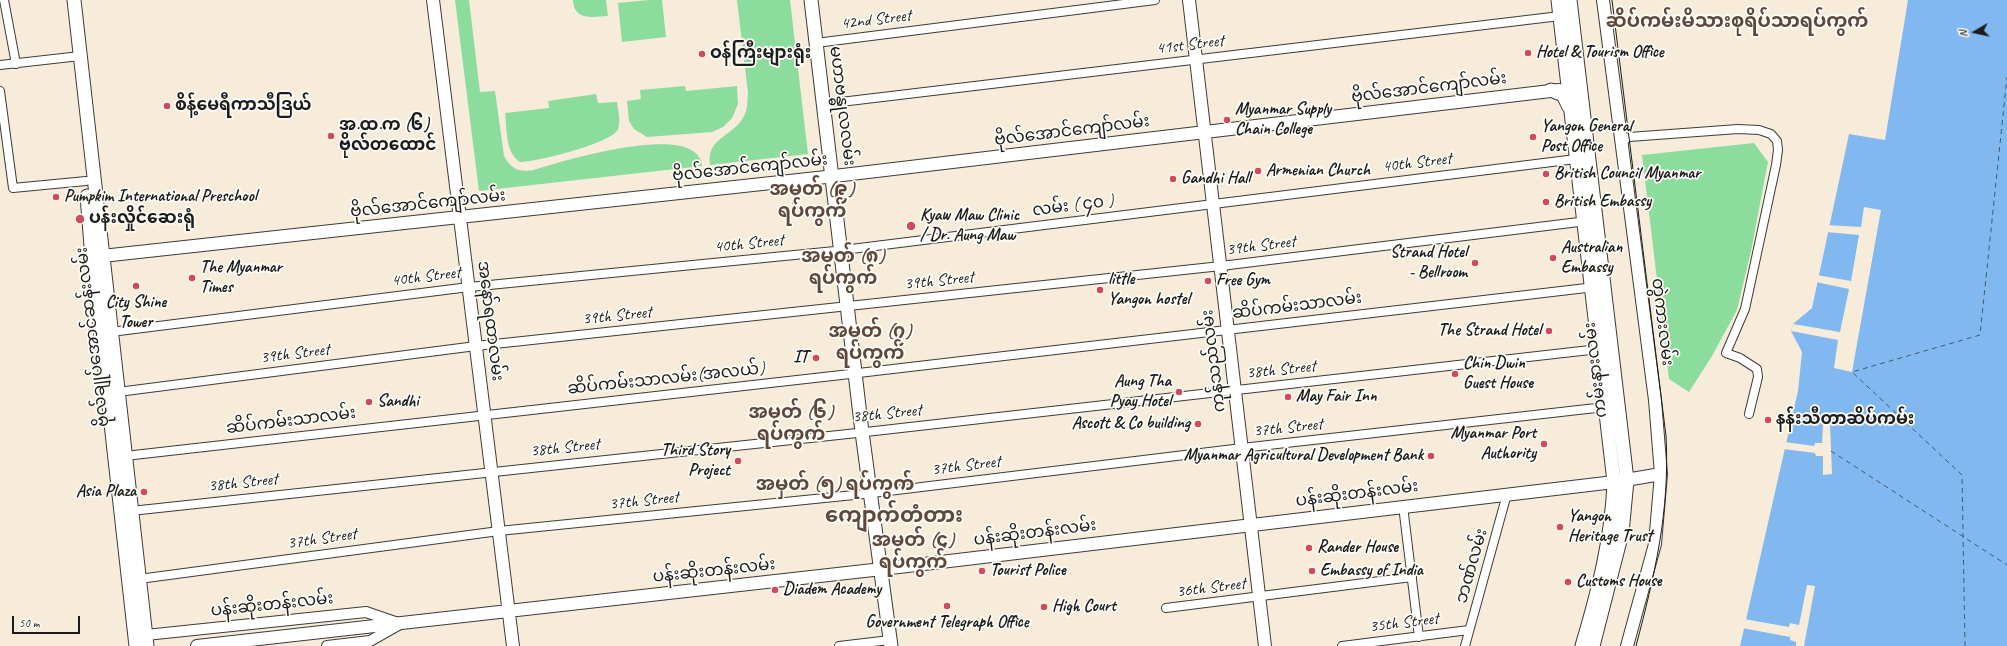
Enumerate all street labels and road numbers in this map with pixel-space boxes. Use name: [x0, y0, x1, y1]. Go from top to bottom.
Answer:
street label: 42nd Street: [840, 6, 912, 34]
street label: 41st Street: [1155, 31, 1225, 59]
street label: မဟာဗန္ဓုလလမ်း: [825, 45, 859, 167]
street label: ဗိုလ်အောင်ကျော်လမ်း: [1350, 68, 1508, 108]
street label: ဗိုလ်အောင်ကျော်လမ်း: [993, 111, 1151, 151]
street label: 40th Street: [1381, 149, 1453, 177]
street label: ဗိုလ်အောင်ကျော်လမ်း: [671, 150, 829, 186]
street label: ဗိုလ်အောင်ကျော်လမ်း: [349, 186, 507, 222]
street label: လမ်း ( ၄၀ ): [1031, 191, 1115, 221]
street label: 40th Street: [713, 230, 785, 258]
street label: 39th Street: [1225, 232, 1297, 260]
street label: ဗိုလ်ချုပ်အောင်ဆန်းလမ်း: [72, 246, 114, 428]
street label: အနော်ရထာလမ်း: [472, 260, 508, 382]
street label: 40th Street: [390, 263, 462, 291]
street label: 39th Street: [903, 267, 975, 295]
street label: တွဲကားလမ်း: [1646, 277, 1678, 367]
street label: ဆိပ်ကမ်းသာလမ်း: [1231, 288, 1363, 324]
street label: 39th Street: [581, 302, 653, 330]
street label: ကုန်သည်လမ်း: [1198, 308, 1230, 414]
street label: ကမ်းနားလမ်း: [1580, 321, 1612, 419]
street label: 39th Street: [259, 340, 331, 368]
street label: 38th Street: [1245, 356, 1317, 384]
street label: ဆိပ်ကမ်းသာလမ်း(အလယ်): [566, 358, 766, 400]
street label: 38th Street: [851, 400, 923, 428]
street label: ဆိပ်ကမ်းသာလမ်း: [225, 403, 357, 439]
street label: 37th Street: [1252, 414, 1324, 442]
street label: 38th Street: [529, 434, 601, 462]
street label: 37th Street: [930, 452, 1002, 480]
street label: 38th Street: [207, 469, 279, 497]
street label: ပန်းဆိုးတန်းလမ်း: [1295, 476, 1419, 512]
street label: 37th Street: [608, 487, 680, 515]
street label: ပန်းဆိုးတန်းလမ်း: [973, 515, 1097, 551]
street label: 37th Street: [286, 524, 358, 554]
street label: ဘဏ်လမ်း: [1452, 526, 1492, 606]
street label: ပန်းဆိုးတန်းလမ်း: [652, 554, 776, 588]
street label: 36th Street: [1175, 574, 1247, 602]
street label: ပန်းဆိုးတန်းလမ်း: [210, 588, 334, 622]
street label: 35th Street: [1368, 609, 1440, 637]

